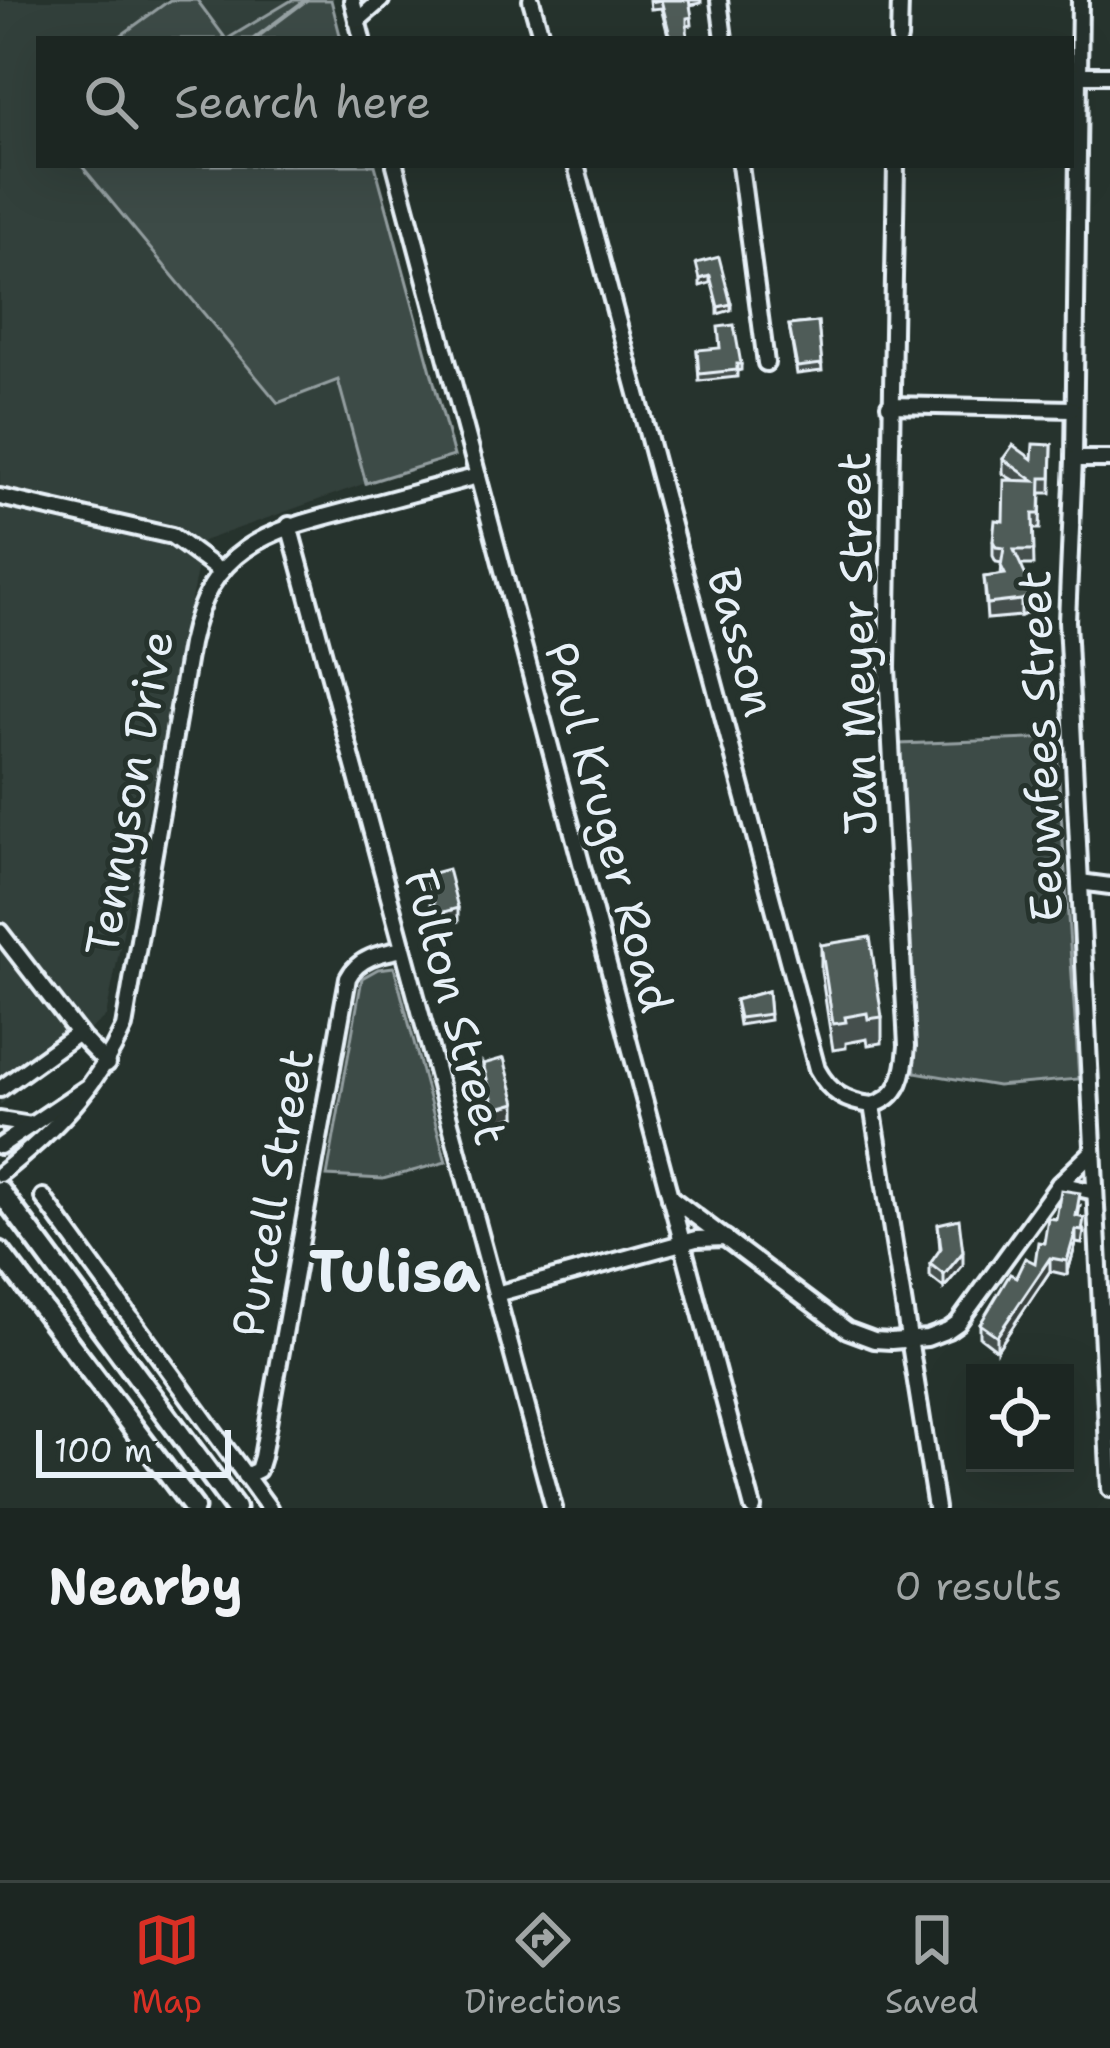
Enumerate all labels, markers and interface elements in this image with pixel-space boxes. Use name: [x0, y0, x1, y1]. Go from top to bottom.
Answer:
search box: [36, 36, 1074, 168]
icon: search: [78, 69, 144, 135]
text: Search here: [174, 72, 431, 132]
street label: Jan Meyer Street: [824, 451, 890, 837]
street label: Basson: [693, 561, 791, 723]
street label: Eeuwfees Street: [1004, 569, 1076, 923]
street label: Tennyson Drive: [71, 626, 187, 960]
street label: Paul Kruger Road: [531, 635, 687, 1019]
street label: Fulton Street: [390, 862, 522, 1152]
street label: Purcell Street: [217, 1044, 327, 1342]
district label: Tulisa: [309, 1233, 481, 1309]
map controls: [966, 1364, 1074, 1472]
button: locate: [966, 1364, 1074, 1472]
scale bar: [36, 1424, 231, 1477]
text: 100 m: [54, 1428, 153, 1473]
text: Nearby: [48, 1552, 243, 1620]
text: 0 results: [895, 1560, 1062, 1612]
tab: Map: [131, 1907, 202, 2024]
tab: Directions: [465, 1907, 622, 2024]
tab: Saved: [885, 1907, 979, 2024]

